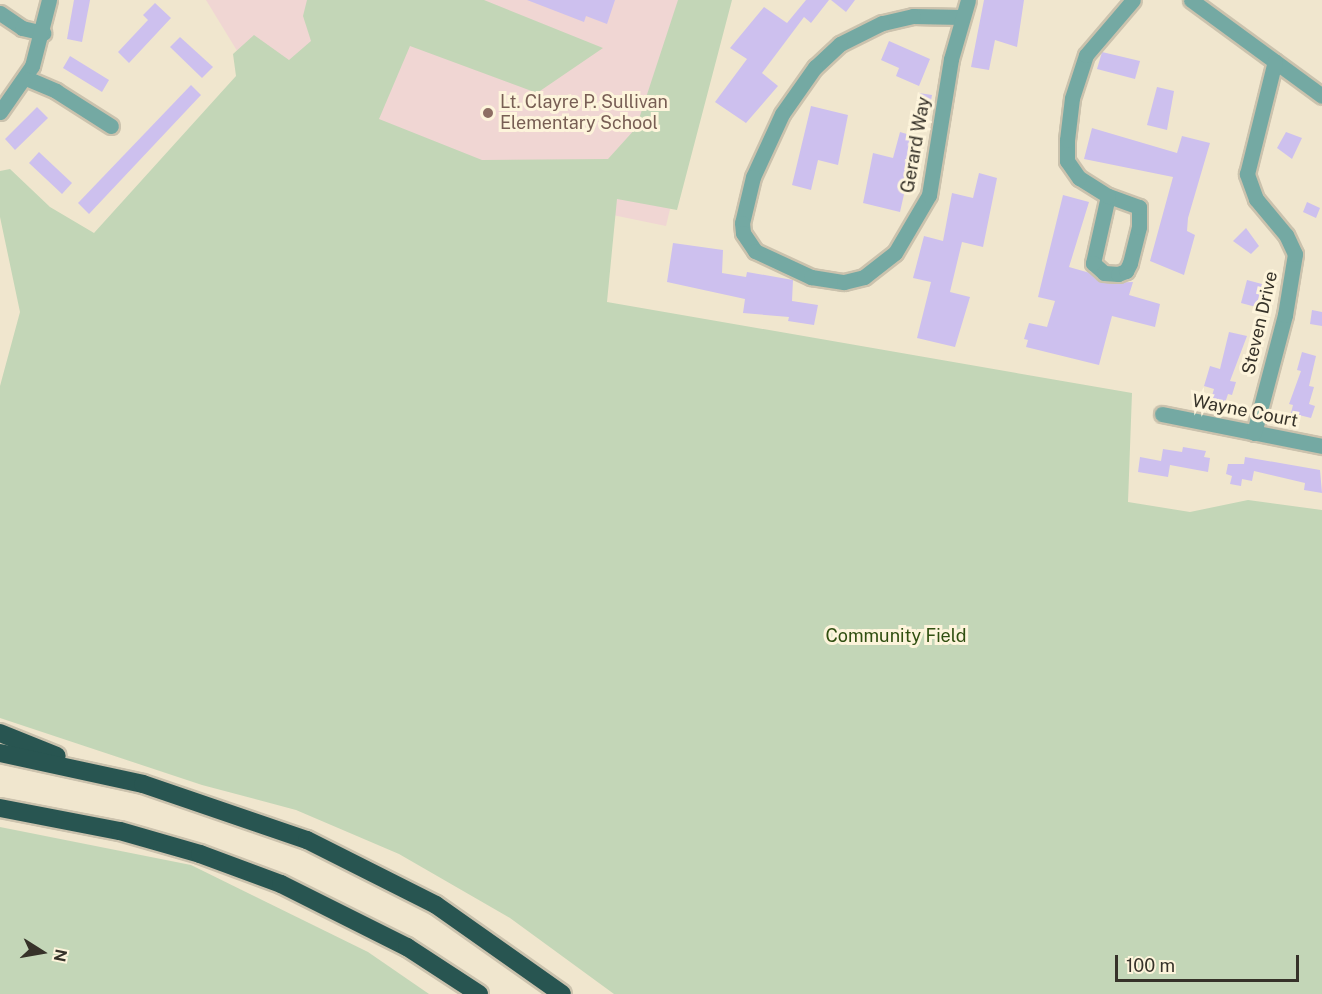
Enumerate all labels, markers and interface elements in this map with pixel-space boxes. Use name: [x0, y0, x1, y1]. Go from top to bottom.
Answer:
place label: Lt. Clayre P. Sullivan Elementary School: [500, 92, 668, 134]
street label: Gerard Way: [897, 95, 935, 195]
marker: Lt. Clayre P. Sullivan Elementary School: [481, 106, 495, 120]
street label: Steven Drive: [1238, 269, 1282, 377]
street label: Wayne Court: [1190, 390, 1300, 432]
park label: Community Field: [825, 625, 967, 647]
north arrow: [12, 922, 72, 982]
scale bar: [1118, 943, 1302, 981]
text: N: [50, 948, 71, 963]
text: 100 m: [1126, 955, 1175, 976]

